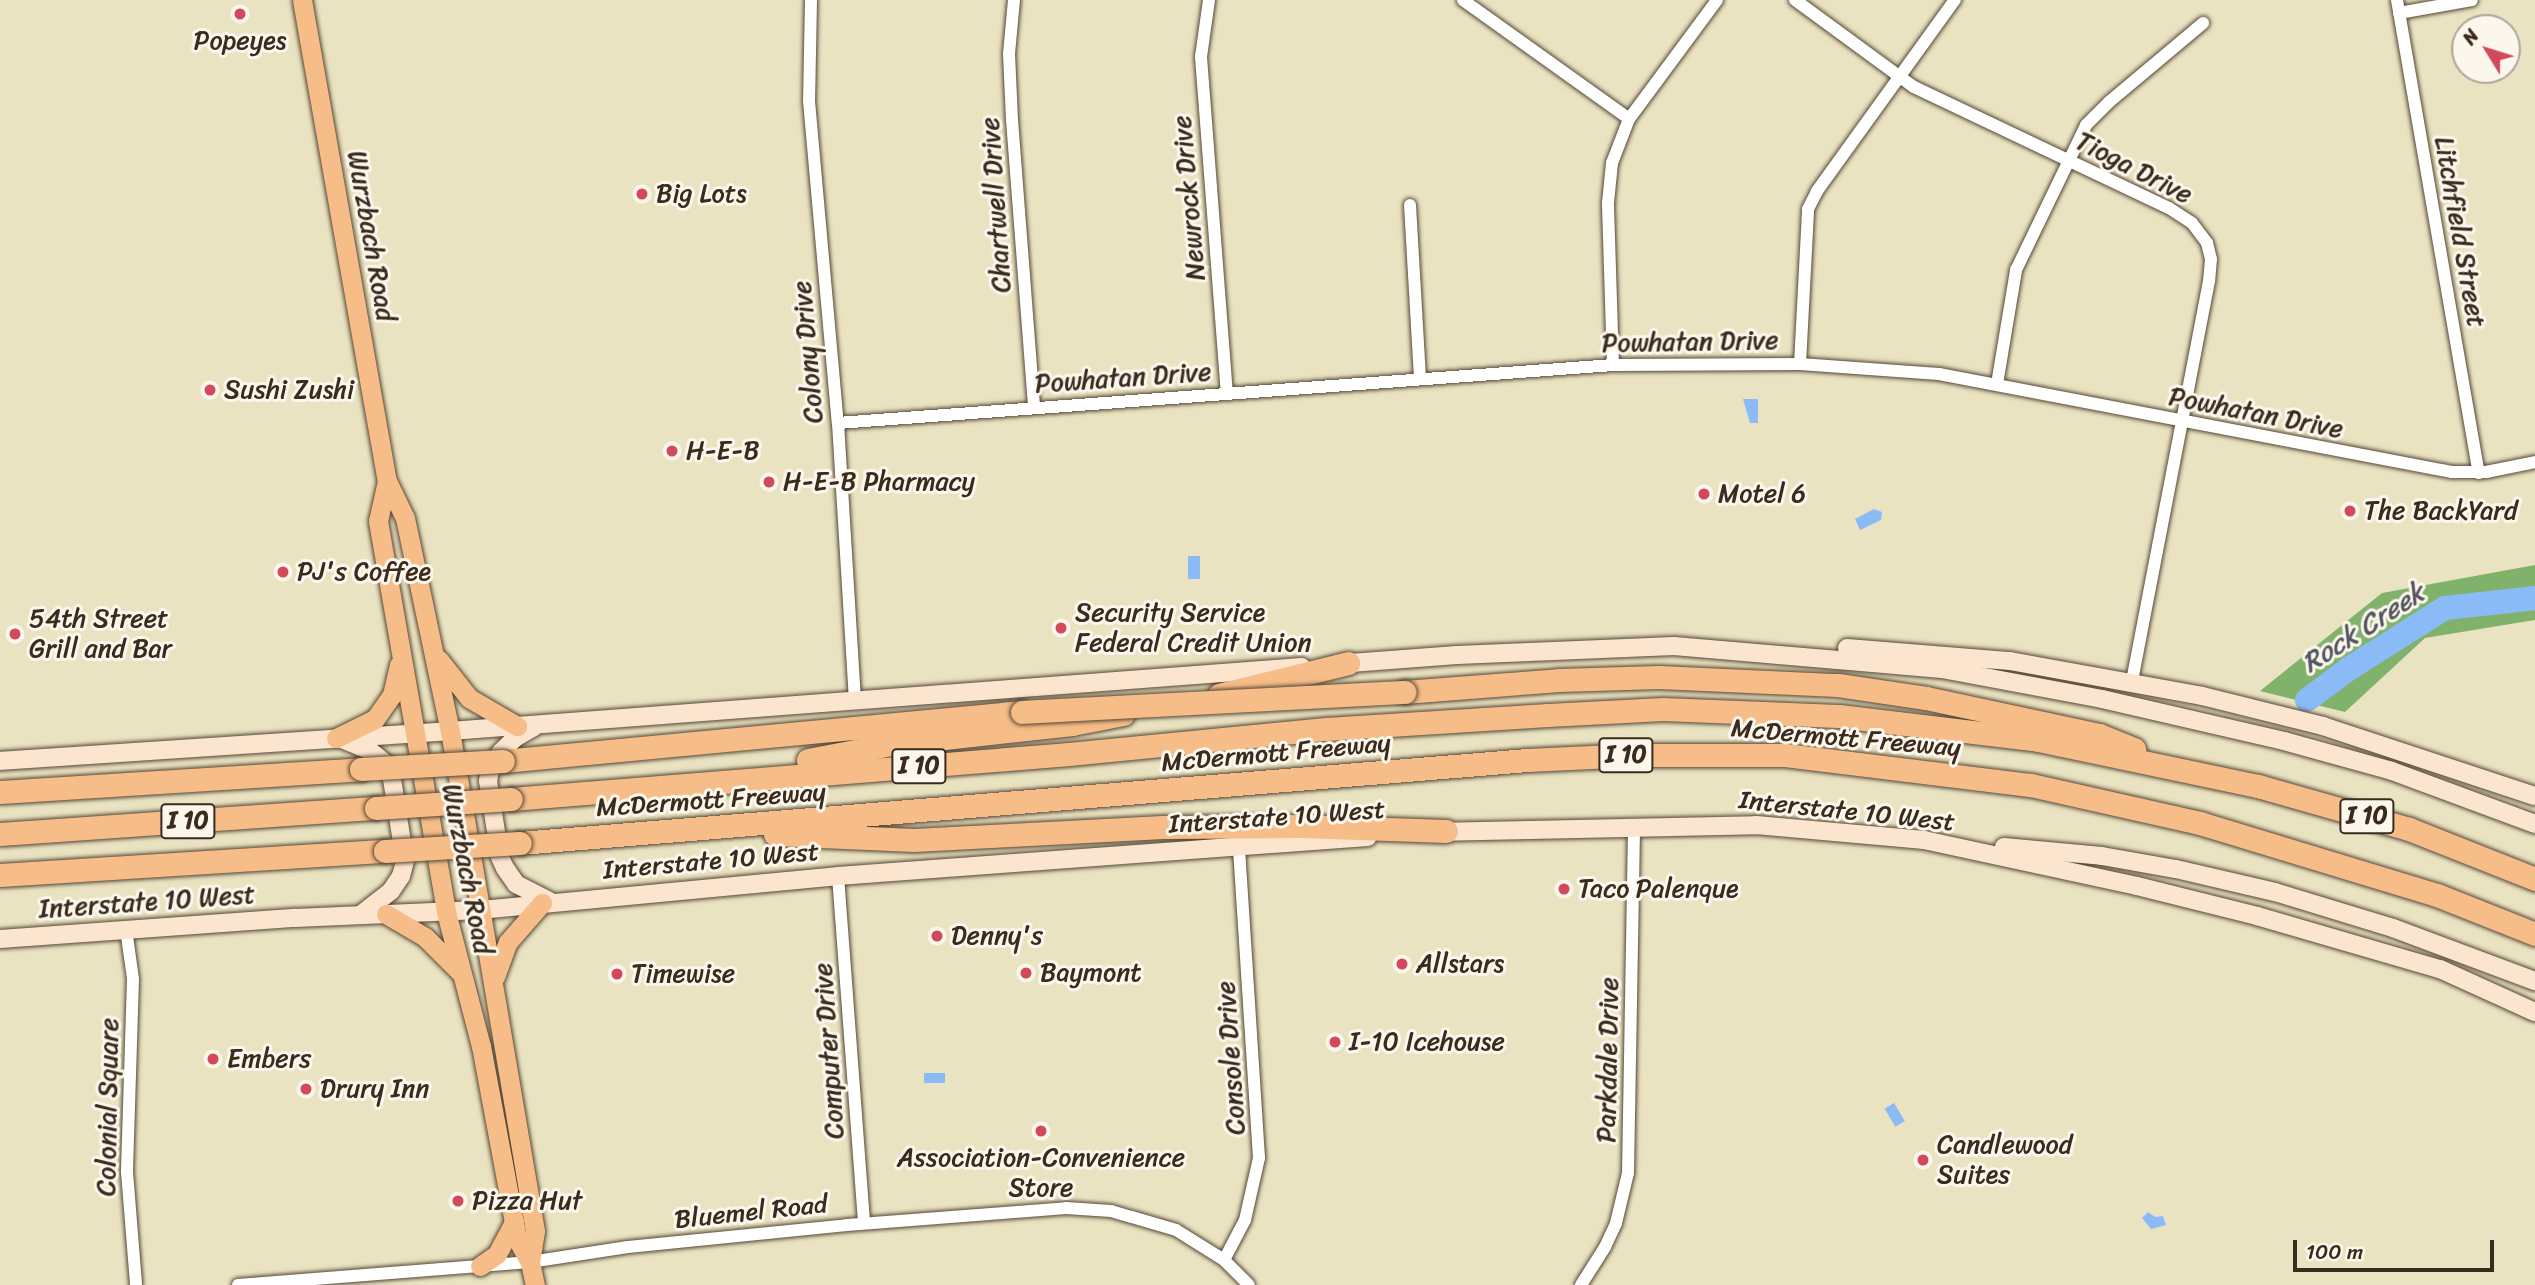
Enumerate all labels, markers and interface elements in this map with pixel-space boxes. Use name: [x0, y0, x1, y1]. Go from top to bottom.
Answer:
marker: Popeyes: [232, 6, 248, 22]
north arrow: [2451, 14, 2521, 84]
text: N: [2454, 22, 2488, 52]
place label: Popeyes: [194, 25, 286, 57]
street label: Newrock Drive: [1166, 114, 1212, 282]
street label: Chartwell Drive: [974, 116, 1018, 294]
street label: Tioga Drive: [2071, 125, 2197, 211]
street label: Litchfield Street: [2428, 134, 2492, 330]
street label: Wurzbach Road: [341, 148, 401, 324]
place label: Big Lots: [656, 178, 748, 210]
marker: Big Lots: [634, 186, 650, 202]
street label: Colony Drive: [786, 279, 830, 425]
street label: Powhatan Drive: [1601, 325, 1779, 359]
street label: Powhatan Drive: [1034, 356, 1212, 400]
place label: Sushi Zushi: [224, 374, 355, 406]
street label: Powhatan Drive: [2166, 381, 2346, 445]
marker: Sushi Zushi: [202, 382, 218, 398]
place label: H-E-B: [686, 435, 760, 467]
marker: H-E-B: [664, 443, 680, 459]
place label: H-E-B Pharmacy: [783, 466, 976, 498]
marker: H-E-B Pharmacy: [761, 474, 777, 490]
place label: Motel 6: [1718, 478, 1806, 510]
marker: Motel 6: [1696, 486, 1712, 502]
place label: The BackYard: [2364, 495, 2517, 527]
marker: The BackYard: [2342, 503, 2358, 519]
place label: PJ's Coffee: [297, 556, 432, 588]
marker: PJ's Coffee: [275, 564, 291, 580]
water label: Rock Creek: [2295, 576, 2431, 680]
place label: Security Service Federal Credit Union: [1075, 597, 1311, 658]
place label: 54th Street Grill and Bar: [29, 603, 172, 664]
marker: Security Service Federal Credit Union: [1053, 620, 1069, 636]
marker: 54th Street Grill and Bar: [7, 626, 23, 642]
street label: McDermott Freeway: [1730, 712, 1962, 764]
street label: McDermott Freeway: [1160, 727, 1392, 779]
road number: I 10: [1598, 734, 1654, 776]
road number: I 10: [891, 746, 947, 786]
street label: McDermott Freeway: [595, 776, 827, 824]
street label: Wurzbach Road: [435, 781, 499, 957]
street label: Interstate 10 West: [1738, 784, 1956, 838]
street label: Interstate 10 West: [1168, 794, 1386, 840]
road number: I 10: [2339, 796, 2395, 836]
road number: I 10: [160, 800, 216, 842]
street label: Interstate 10 West: [602, 836, 820, 886]
place label: Taco Palenque: [1578, 873, 1740, 905]
street label: Interstate 10 West: [38, 879, 256, 925]
marker: Taco Palenque: [1556, 881, 1572, 897]
place label: Denny's: [951, 920, 1043, 952]
marker: Denny's: [929, 928, 945, 944]
place label: Allstars: [1416, 948, 1504, 980]
marker: Allstars: [1394, 956, 1410, 972]
place label: Baymont: [1040, 957, 1142, 989]
place label: Timewise: [631, 958, 735, 990]
street label: Computer Drive: [807, 962, 851, 1140]
marker: Baymont: [1018, 965, 1034, 981]
marker: Timewise: [609, 966, 625, 982]
street label: Parkdale Drive: [1591, 977, 1625, 1143]
street label: Console Drive: [1210, 980, 1252, 1136]
street label: Colonial Square: [91, 1018, 125, 1196]
place label: I-10 Icehouse: [1349, 1026, 1507, 1058]
marker: I-10 Icehouse: [1327, 1034, 1343, 1050]
place label: Embers: [227, 1043, 311, 1075]
marker: Embers: [205, 1051, 221, 1067]
place label: Drury Inn: [320, 1073, 429, 1105]
marker: Drury Inn: [298, 1081, 314, 1097]
marker: Association-Convenience Store: [1033, 1123, 1049, 1139]
place label: Candlewood Suites: [1937, 1129, 2073, 1190]
place label: Association-Convenience Store: [897, 1142, 1185, 1204]
marker: Candlewood Suites: [1915, 1152, 1931, 1168]
place label: Pizza Hut: [472, 1185, 583, 1217]
street label: Bluemel Road: [673, 1188, 829, 1236]
marker: Pizza Hut: [450, 1193, 466, 1209]
scale bar: [2297, 1226, 2498, 1270]
text: 100 m: [2306, 1233, 2363, 1271]

